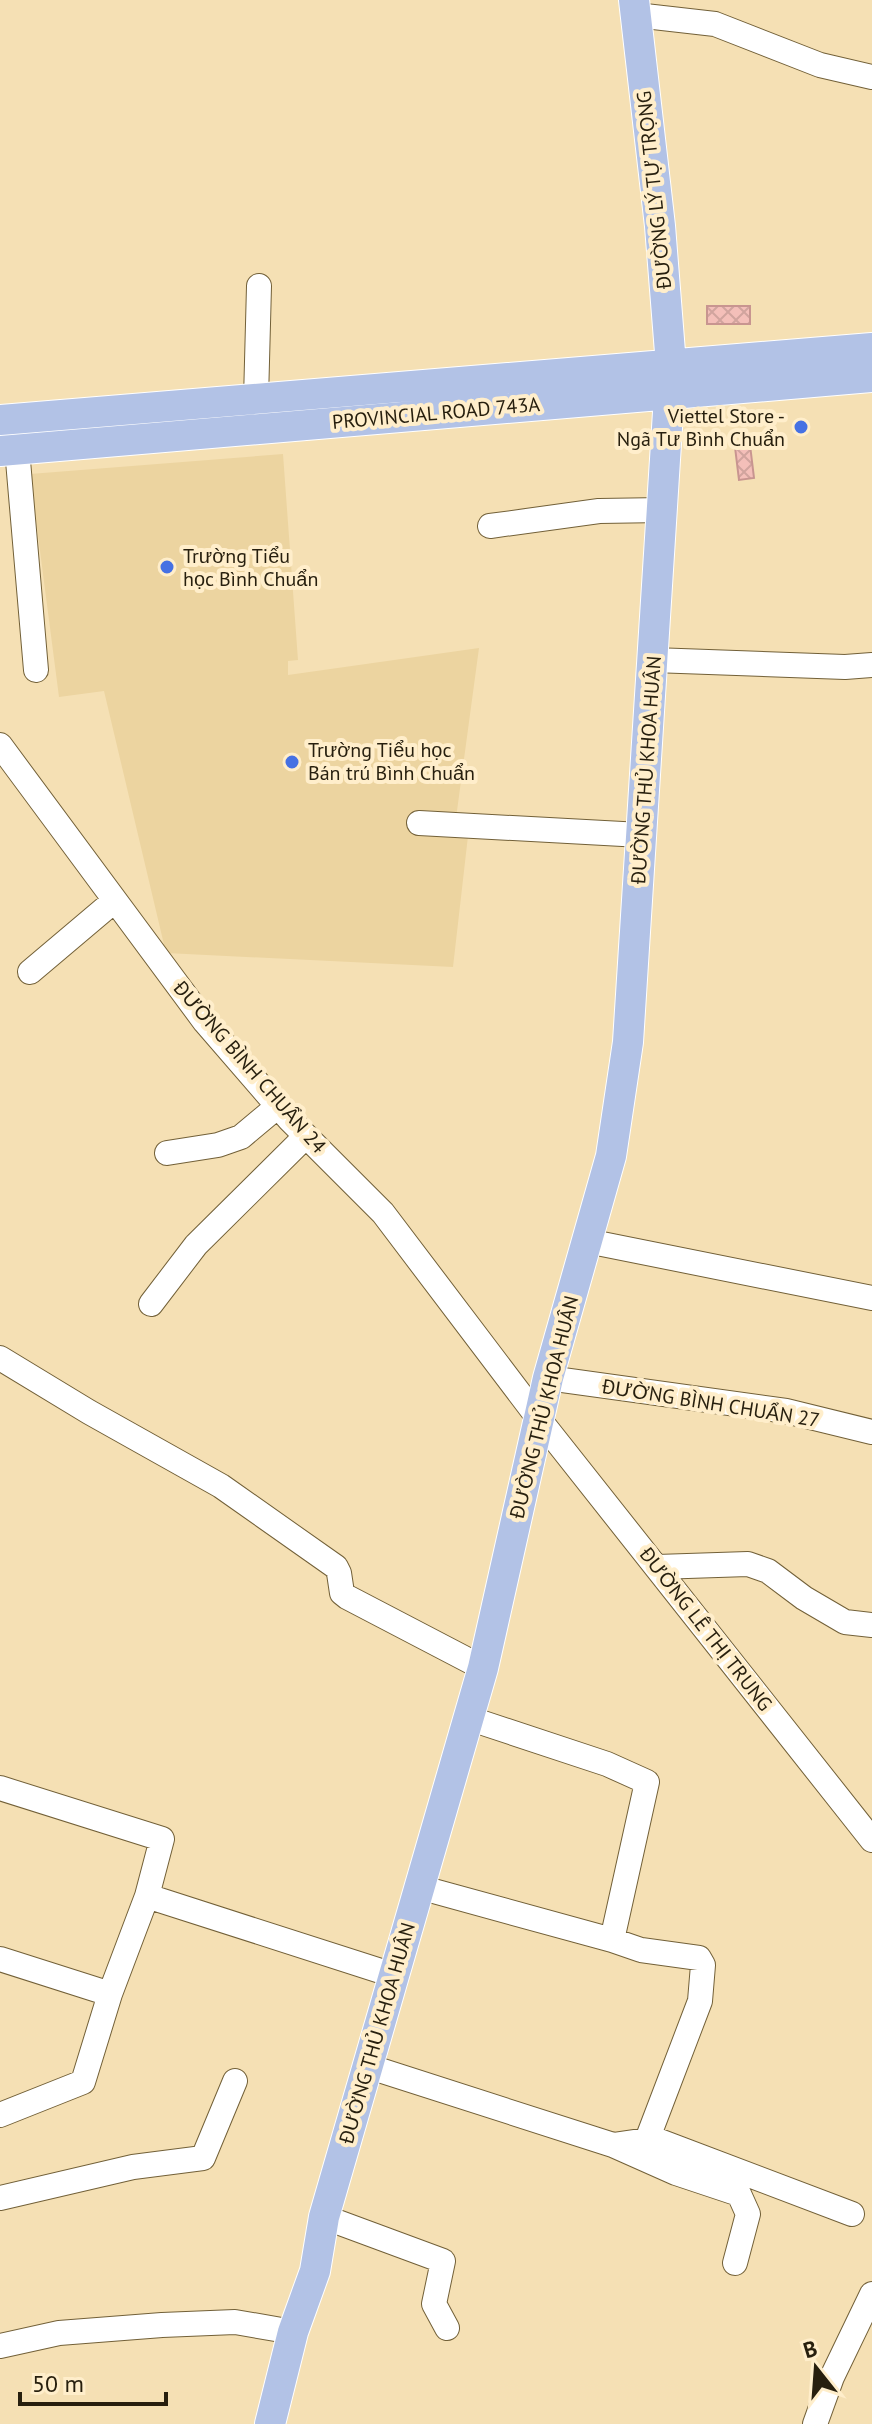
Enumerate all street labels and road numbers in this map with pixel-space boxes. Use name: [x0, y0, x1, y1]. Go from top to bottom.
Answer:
street label: ĐƯỜNG LÝ TỰ TRỌNG: [631, 90, 677, 291]
street label: PROVINCIAL ROAD 743A: [331, 391, 541, 435]
street label: ĐƯỜNG THỦ KHOA HUÂN: [625, 655, 667, 886]
street label: ĐƯỜNG BÌNH CHUẨN 24: [167, 975, 332, 1159]
street label: ĐƯỜNG THỦ KHOA HUÂN: [503, 1293, 584, 1522]
street label: ĐƯỜNG BÌNH CHUẨN 27: [599, 1373, 822, 1433]
street label: ĐƯỜNG LÊ THỊ TRUNG: [633, 1541, 778, 1716]
street label: ĐƯỜNG THỦ KHOA HUÂN: [333, 1919, 421, 2148]

